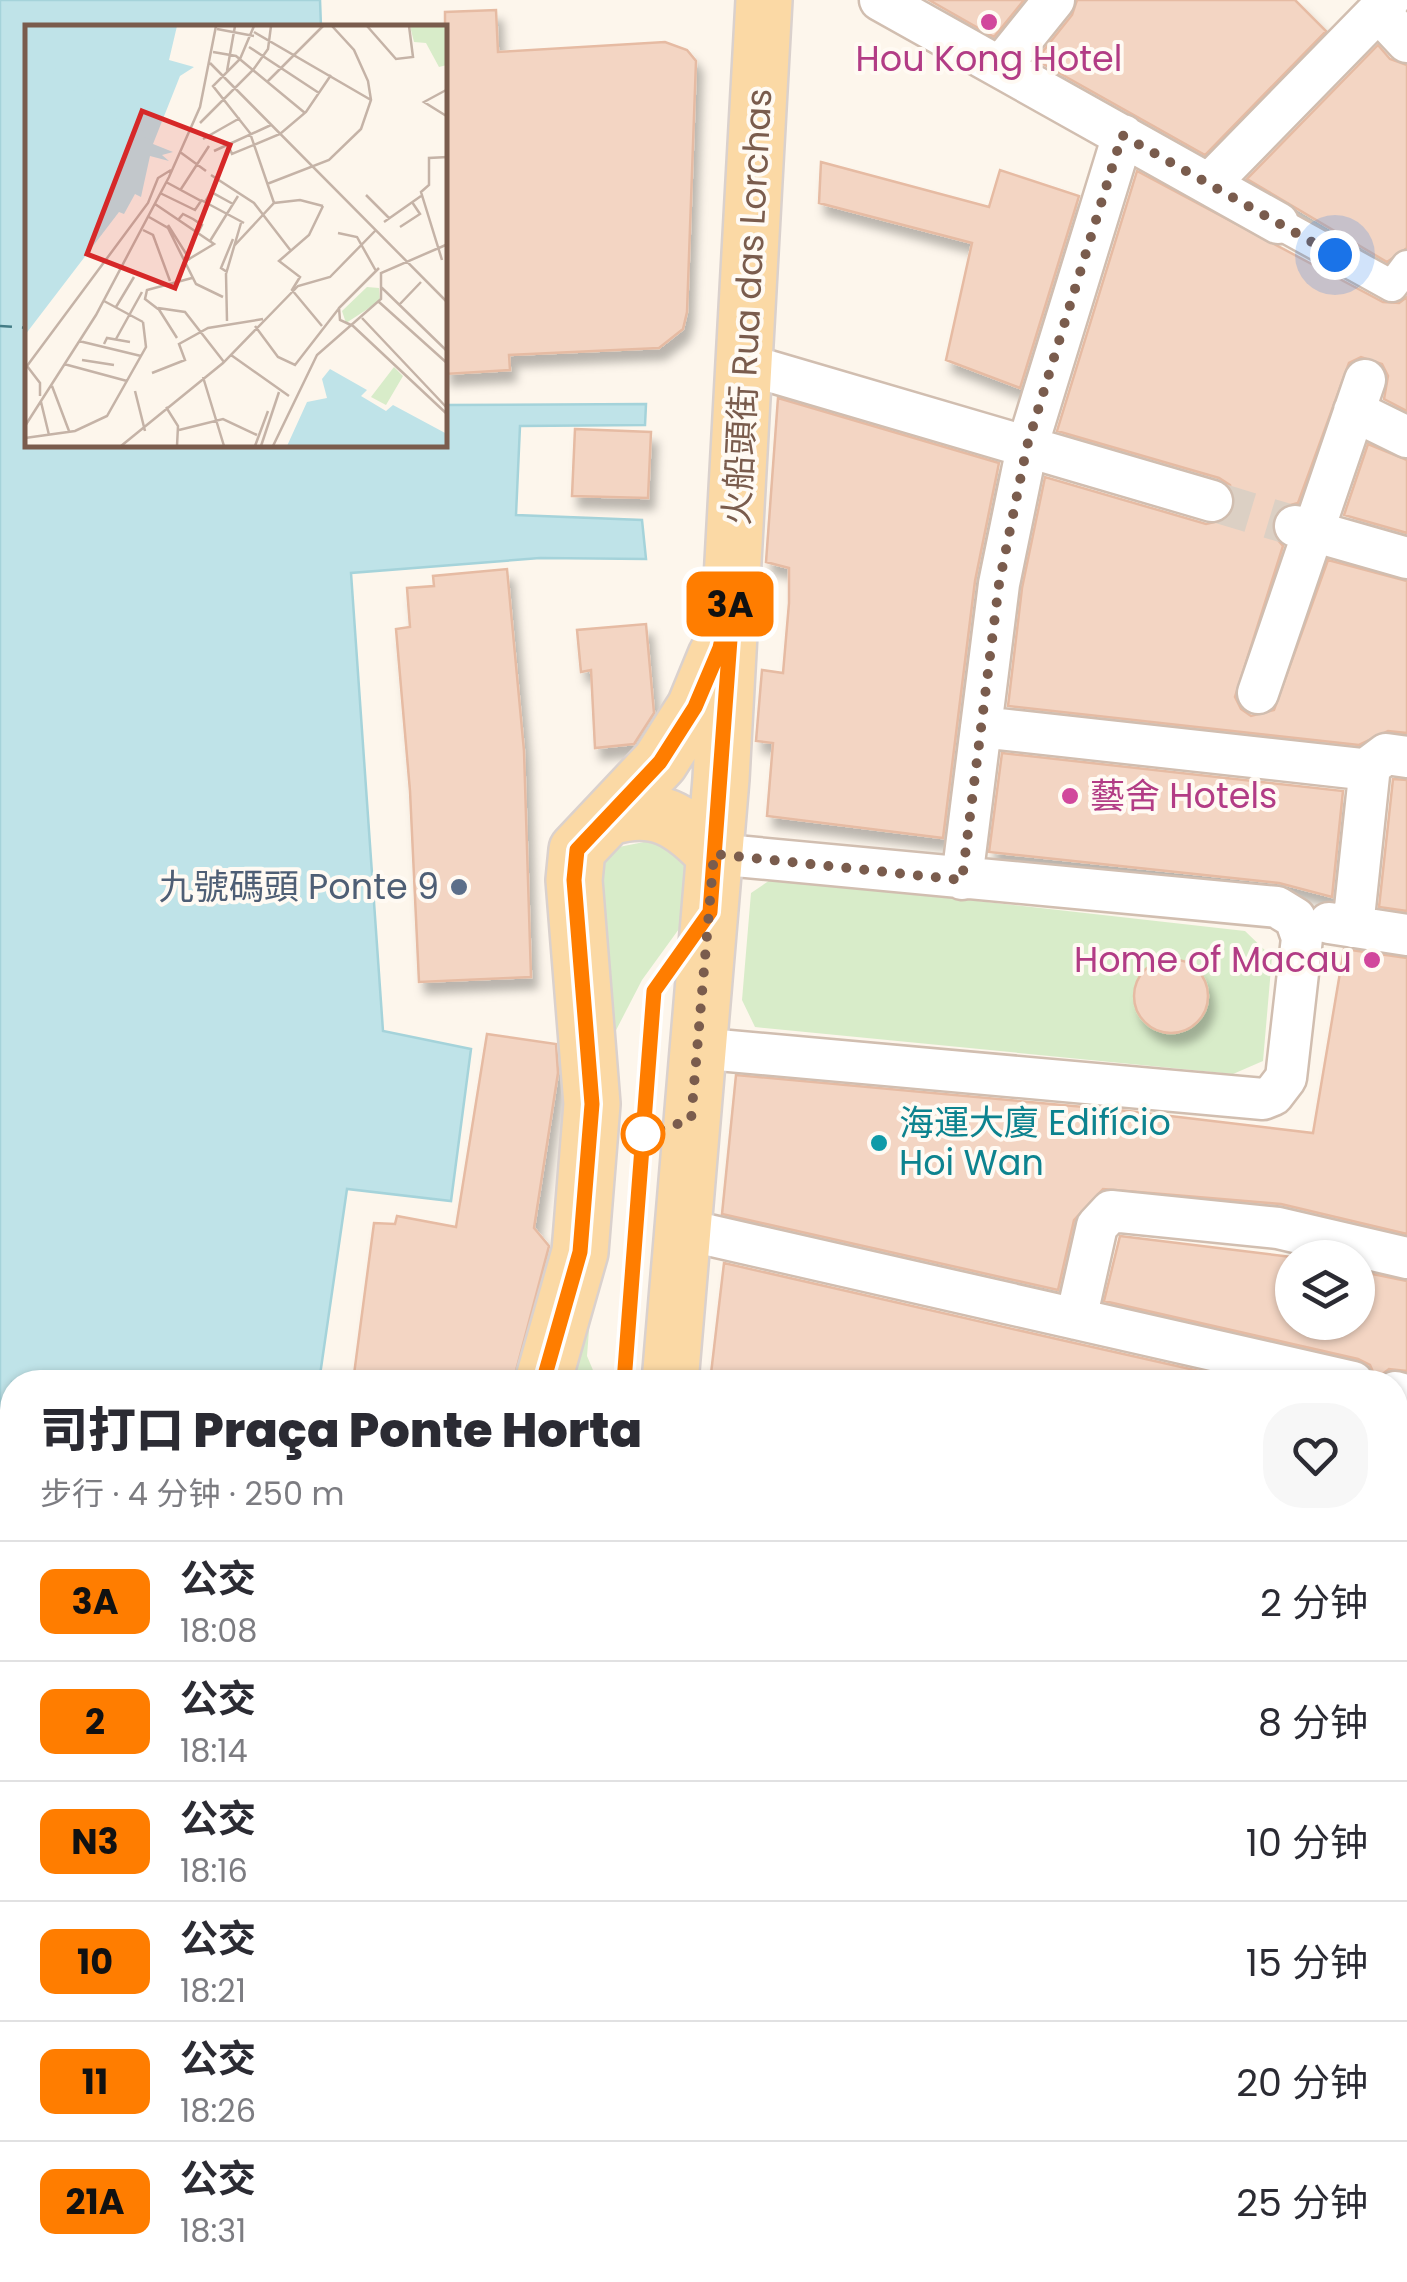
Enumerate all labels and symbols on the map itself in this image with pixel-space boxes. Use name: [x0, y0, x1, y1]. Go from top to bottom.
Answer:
marker: Hou Kong Hotel: [978, 11, 1000, 33]
inset map: [25, 25, 448, 448]
place label: Hou Kong Hotel: [856, 34, 1122, 83]
street label: 火船頭街 Rua das Lorchas: [712, 87, 783, 527]
your location: [1310, 230, 1360, 280]
line badge: 3A: [685, 572, 775, 636]
place label: 藝舍 Hotels: [1090, 771, 1277, 820]
marker: 藝舍 Hotels: [1059, 785, 1081, 807]
place label: 九號碼頭 Ponte 9: [159, 862, 439, 911]
marker: 九號碼頭 Ponte 9: [448, 876, 470, 898]
place label: Home of Macau: [1074, 935, 1352, 984]
marker: Home of Macau: [1361, 949, 1383, 971]
place label: 海運大廈 Edifício Hoi Wan: [899, 1098, 1171, 1187]
unlabelled marker: [622, 1113, 664, 1155]
marker: 海運大廈 Edifício Hoi Wan: [868, 1132, 890, 1154]

